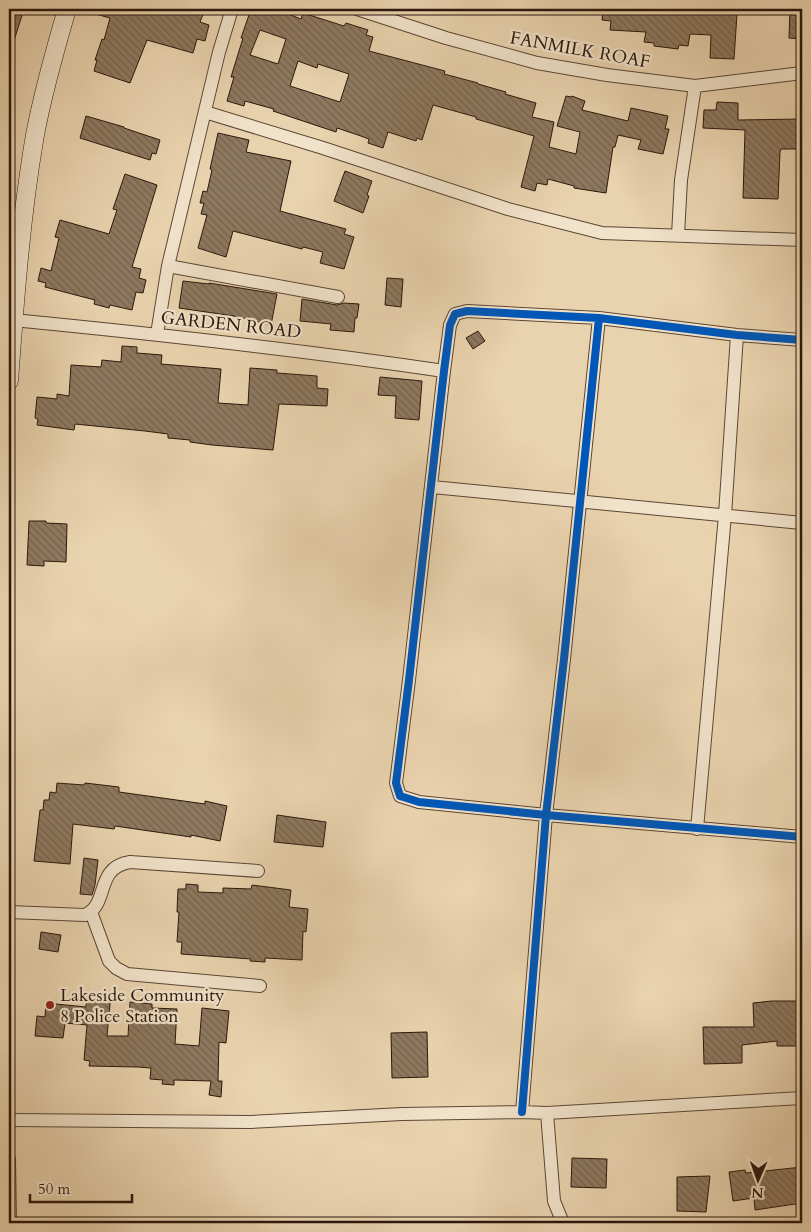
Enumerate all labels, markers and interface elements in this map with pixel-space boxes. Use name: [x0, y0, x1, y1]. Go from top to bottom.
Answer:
street label: FANMILK ROAF: [508, 25, 652, 75]
street label: GARDEN ROAD: [160, 305, 302, 345]
place label: Lakeside Community 8 Police Station: [60, 983, 225, 1029]
marker: Lakeside Community 8 Police Station: [44, 999, 56, 1011]
north arrow: [734, 1154, 784, 1204]
scale bar: [30, 1172, 132, 1204]
text: 50 m: [38, 1179, 70, 1199]
text: N: [751, 1183, 764, 1202]

